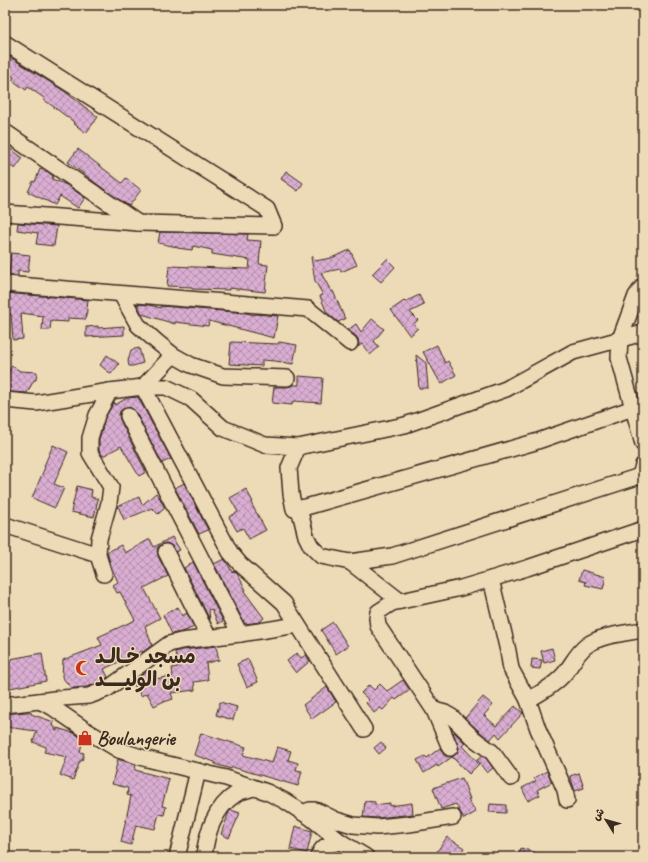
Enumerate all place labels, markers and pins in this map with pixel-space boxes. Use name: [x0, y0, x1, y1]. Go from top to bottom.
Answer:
place label: مسجد خـالـد بن الوليــــد: [95, 644, 196, 693]
mosque icon: مسجد خـالـد بن الوليــــد: [74, 659, 92, 677]
place label: Boulangerie: [97, 726, 176, 751]
shop icon: Boulangerie: [76, 729, 94, 747]

